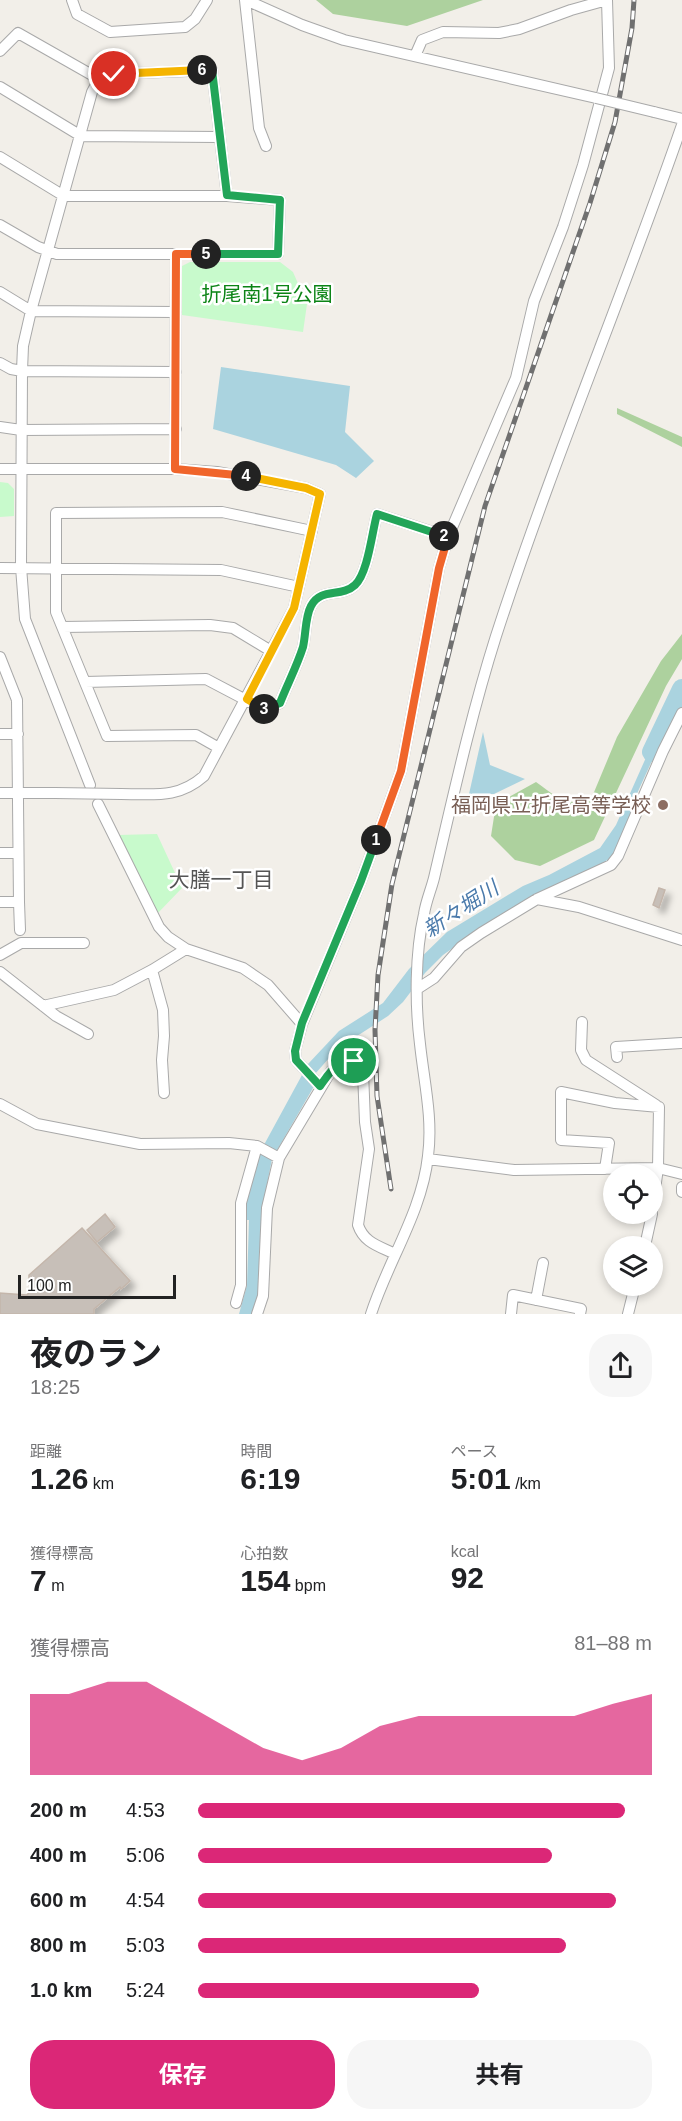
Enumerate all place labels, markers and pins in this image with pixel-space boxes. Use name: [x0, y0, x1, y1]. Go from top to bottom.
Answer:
pin: [88, 48, 139, 99]
pin: 6: [187, 55, 217, 85]
pin: 5: [191, 239, 221, 269]
pin: 4: [231, 461, 261, 491]
pin: 2: [429, 521, 459, 551]
pin: 3: [249, 694, 279, 724]
place label: 福岡県立折尾高等学校: [451, 794, 651, 816]
marker: 福岡県立折尾高等学校: [656, 798, 670, 812]
pin: 1: [361, 825, 391, 855]
pin: [328, 1035, 379, 1086]

